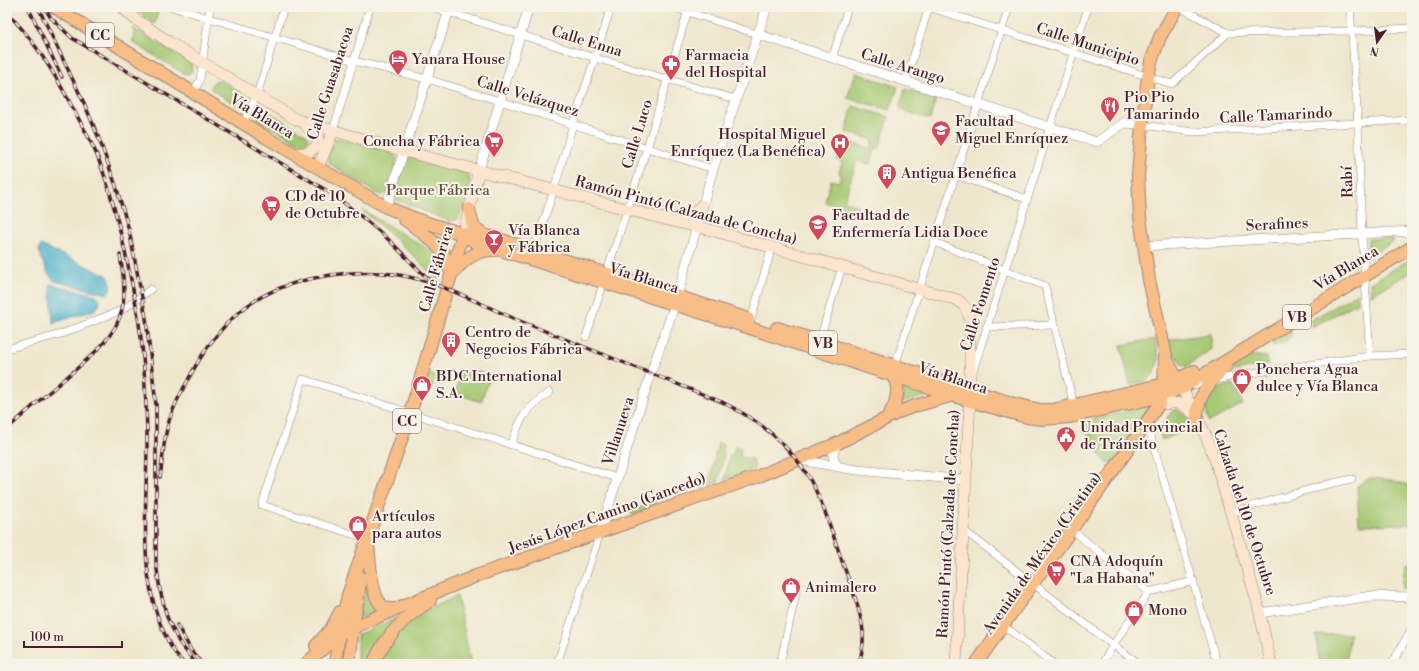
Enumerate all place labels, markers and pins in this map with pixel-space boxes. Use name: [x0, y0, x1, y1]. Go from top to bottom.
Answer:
place label: Farmacia del Hospital: [685, 46, 767, 82]
hotel icon: Yanara House: [387, 48, 409, 76]
place label: Yanara House: [411, 50, 505, 69]
pharmacy icon: Farmacia del Hospital: [660, 53, 682, 81]
place label: Pio Pio Tamarindo: [1124, 88, 1200, 124]
restaurant icon: Pio Pio Tamarindo: [1099, 95, 1121, 123]
place label: Facultad Miguel Enríquez: [955, 112, 1068, 148]
school or university icon: Facultad Miguel Enríquez: [930, 119, 952, 147]
place label: Hospital Miguel Enríquez (La Benéfica): [670, 125, 827, 161]
supermarket icon: Concha y Fábrica: [483, 130, 505, 158]
place label: Concha y Fábrica: [363, 132, 480, 151]
hospital icon: Hospital Miguel Enríquez (La Benéfica): [829, 132, 851, 160]
building icon: Antigua Benéfica: [876, 162, 898, 190]
place label: Antigua Benéfica: [900, 164, 1017, 183]
place label: CD de 10 de Octubre: [285, 187, 360, 223]
supermarket icon: CD de 10 de Octubre: [260, 194, 282, 222]
place label: Facultad de Enfermería Lidia Doce: [832, 206, 988, 242]
school or university icon: Facultad de Enfermería Lidia Doce: [807, 213, 829, 241]
place label: Vía Blanca y Fábrica: [507, 221, 581, 257]
bar icon: Vía Blanca y Fábrica: [483, 228, 505, 256]
place label: Centro de Negocios Fábrica: [465, 323, 583, 359]
building icon: Centro de Negocios Fábrica: [440, 330, 462, 358]
place label: Ponchera Agua dulce y Vía Blanca: [1256, 360, 1379, 396]
place label: BDC International S.A.: [435, 367, 562, 403]
shop icon: Ponchera Agua dulce y Vía Blanca: [1231, 367, 1253, 395]
shop icon: BDC International S.A.: [411, 374, 433, 402]
place label: Unidad Provincial de Tránsito: [1080, 418, 1203, 454]
public building icon: Unidad Provincial de Tránsito: [1055, 425, 1077, 453]
place label: Artículos para autos: [371, 507, 442, 543]
shop icon: Artículos para autos: [347, 514, 369, 542]
place label: CNA Adoquín "La Habana": [1070, 552, 1164, 588]
supermarket icon: CNA Adoquín "La Habana": [1045, 559, 1067, 587]
shop icon: Animalero: [780, 576, 802, 604]
place label: Animalero: [804, 578, 877, 597]
shop icon: Mono: [1123, 599, 1145, 627]
place label: Mono: [1148, 601, 1187, 620]

